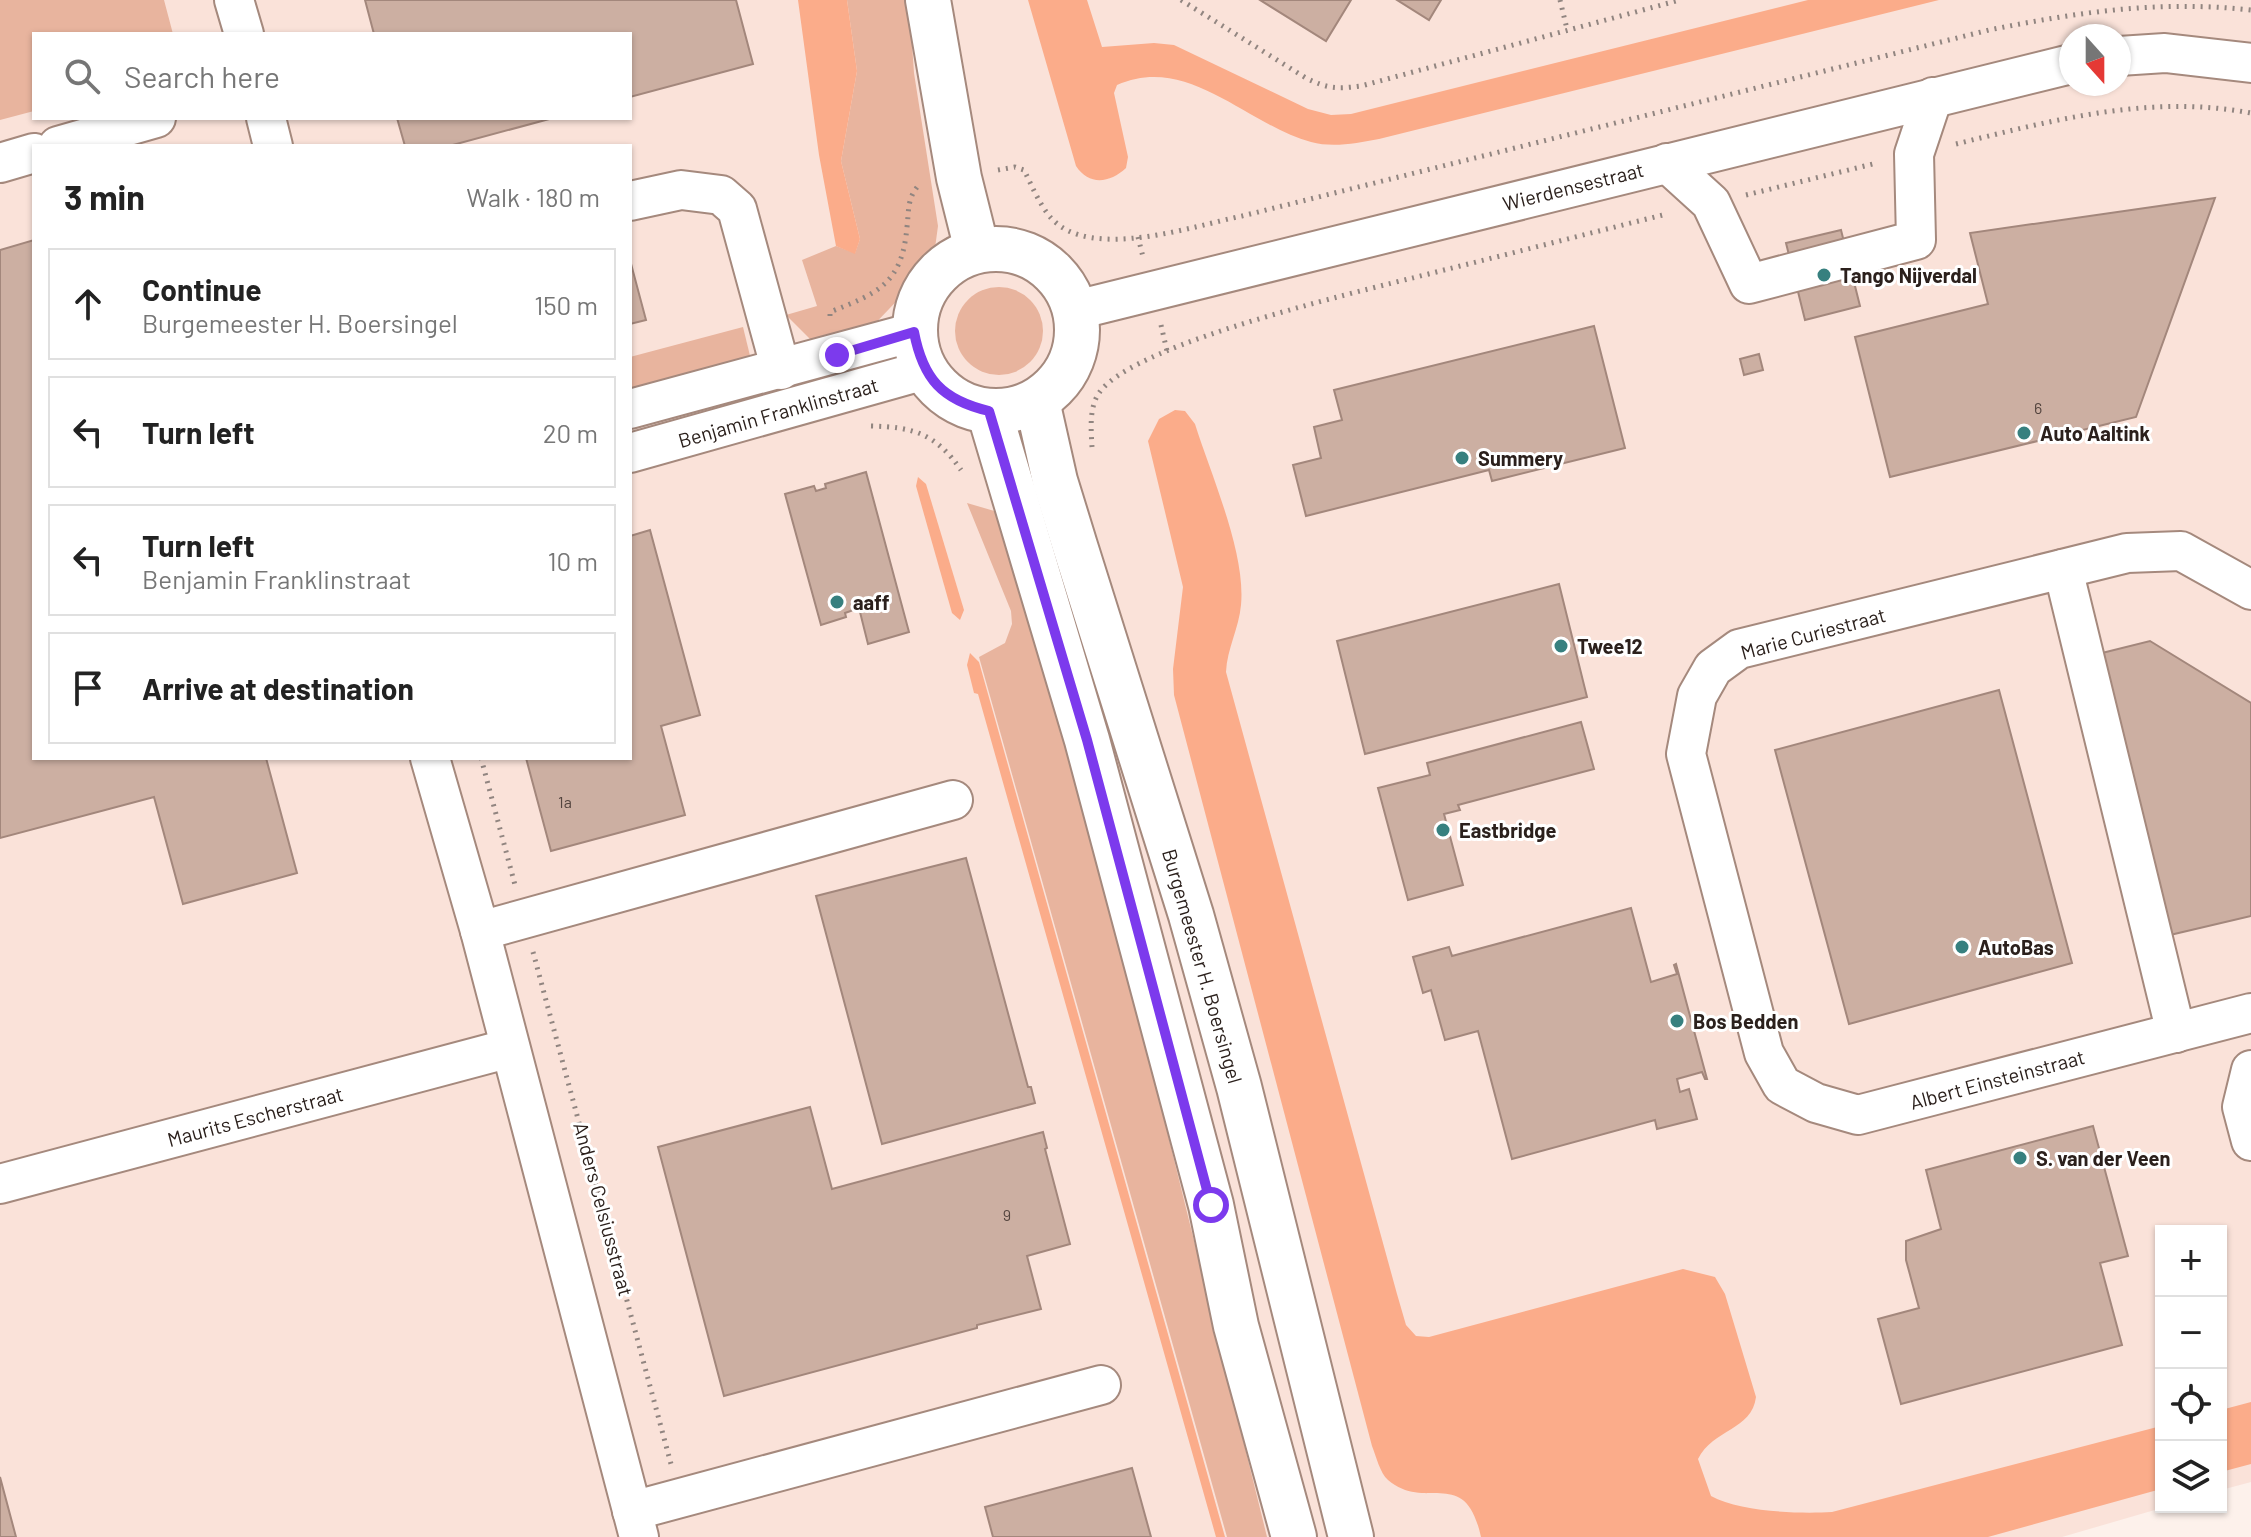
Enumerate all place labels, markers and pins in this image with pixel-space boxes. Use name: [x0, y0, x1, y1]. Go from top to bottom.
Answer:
place label: Tango Nijverdal: [1840, 263, 1977, 287]
marker: Tango Nijverdal: [1815, 266, 1833, 284]
place label: Auto Aaltink: [2040, 421, 2150, 445]
marker: Auto Aaltink: [2015, 424, 2033, 442]
place label: Summery: [1478, 446, 1563, 470]
marker: Summery: [1453, 449, 1471, 467]
place label: aaff: [853, 590, 890, 614]
marker: aaff: [828, 593, 846, 611]
place label: Twee12: [1577, 634, 1643, 658]
marker: Twee12: [1552, 637, 1570, 655]
place label: Eastbridge: [1459, 818, 1556, 842]
marker: Eastbridge: [1434, 821, 1452, 839]
place label: AutoBas: [1978, 935, 2054, 959]
marker: AutoBas: [1953, 938, 1971, 956]
place label: Bos Bedden: [1693, 1009, 1798, 1033]
marker: Bos Bedden: [1668, 1012, 1686, 1030]
place label: S. van der Veen: [2036, 1146, 2170, 1170]
marker: S. van der Veen: [2011, 1149, 2029, 1167]

